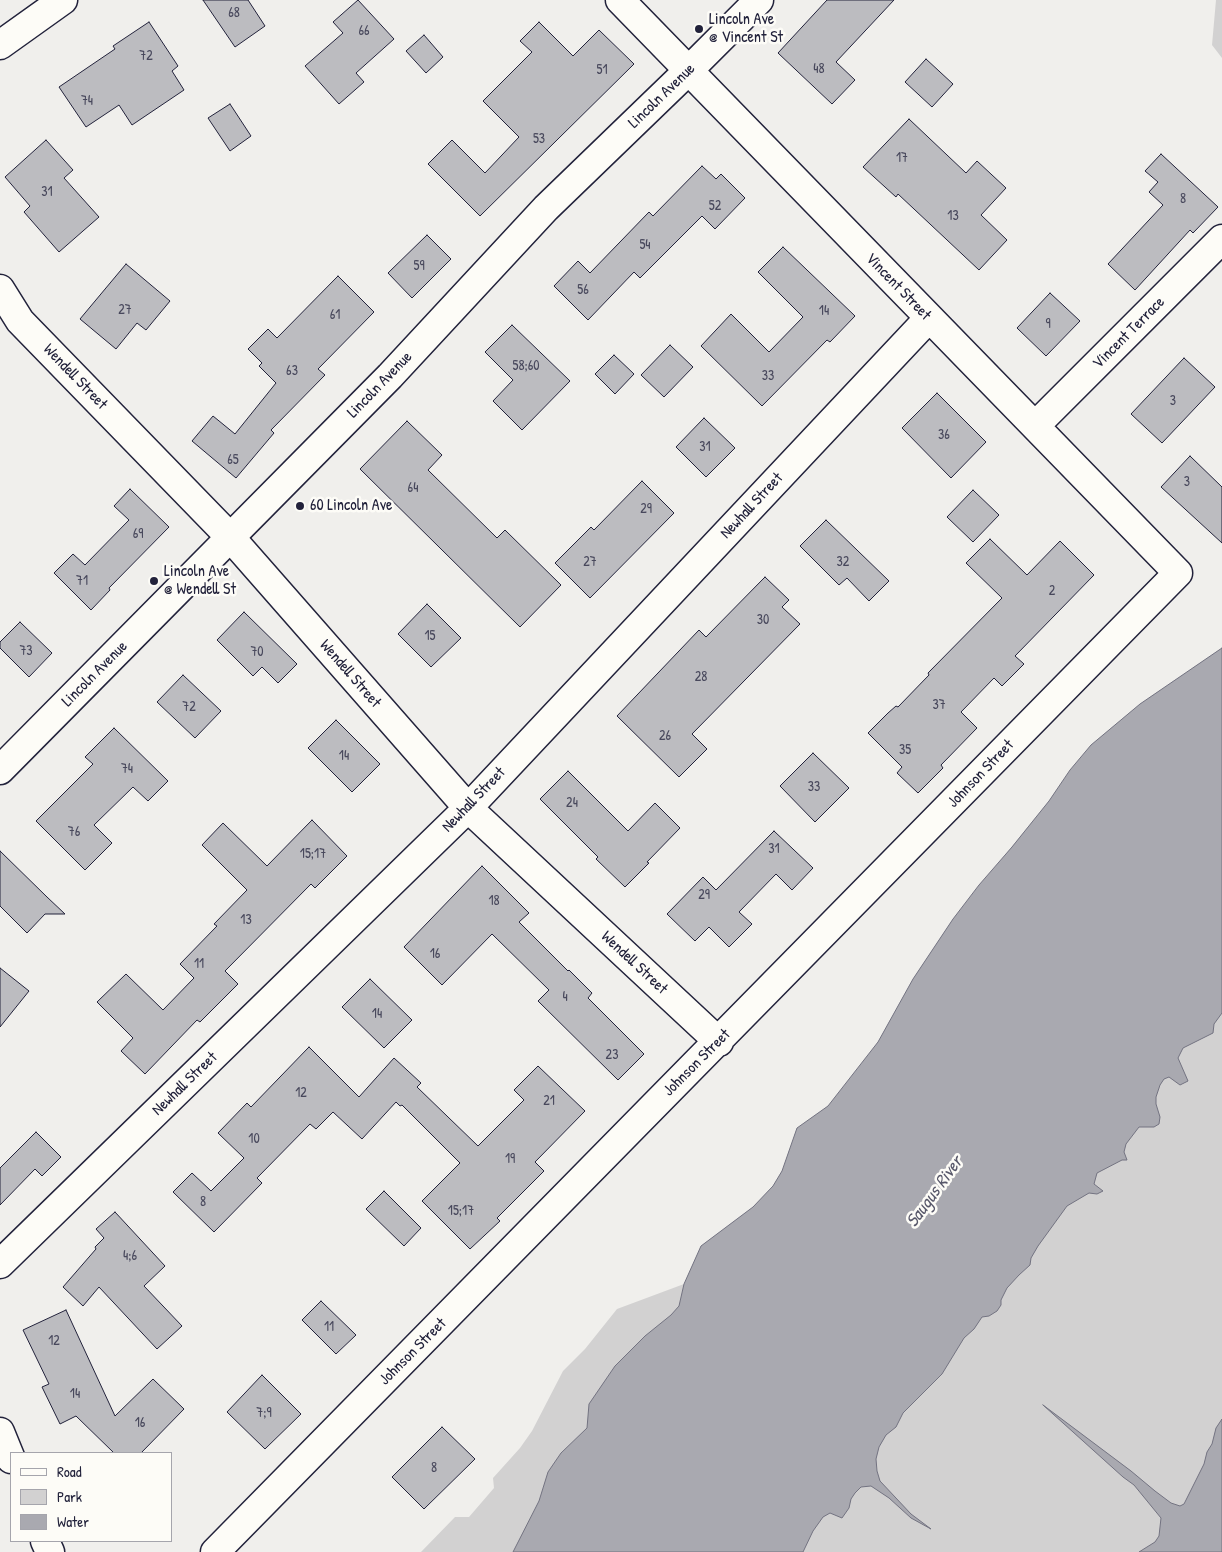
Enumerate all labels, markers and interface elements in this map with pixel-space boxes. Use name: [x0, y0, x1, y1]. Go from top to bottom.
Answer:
house number: 68: [228, 5, 240, 21]
place label: Lincoln Ave @ Vincent St: [709, 10, 783, 48]
house number: 66: [358, 23, 370, 39]
marker: Lincoln Ave @ Vincent St: [693, 23, 705, 35]
house number: 72: [139, 48, 153, 64]
street label: Lincoln Avenue: [625, 60, 699, 132]
house number: 48: [813, 61, 825, 77]
house number: 51: [596, 62, 608, 78]
house number: 74: [81, 93, 93, 109]
house number: 53: [533, 131, 545, 147]
house number: 17: [896, 150, 908, 166]
house number: 31: [41, 184, 53, 200]
house number: 8: [1180, 191, 1186, 207]
house number: 52: [709, 198, 721, 214]
house number: 13: [947, 208, 959, 224]
house number: 54: [639, 237, 651, 253]
street label: Vincent Street: [861, 249, 935, 325]
house number: 59: [413, 258, 425, 274]
house number: 56: [577, 282, 589, 298]
street label: Vincent Terrace: [1089, 293, 1169, 373]
house number: 27: [118, 302, 132, 318]
house number: 14: [819, 303, 829, 319]
house number: 61: [330, 307, 340, 323]
house number: 9: [1045, 316, 1051, 332]
street label: Wendell Street: [39, 340, 111, 414]
street label: Lincoln Avenue: [344, 348, 416, 422]
house number: 58;60: [512, 358, 540, 374]
house number: 63: [286, 363, 298, 379]
house number: 33: [762, 368, 774, 384]
house number: 3: [1170, 393, 1176, 409]
house number: 36: [938, 427, 950, 443]
house number: 31: [699, 439, 711, 455]
house number: 65: [227, 452, 239, 468]
street label: Newhall Street: [717, 469, 787, 543]
house number: 3: [1184, 474, 1190, 490]
house number: 64: [408, 480, 418, 496]
place label: 60 Lincoln Ave: [310, 496, 392, 516]
marker: 60 Lincoln Ave: [294, 500, 306, 512]
house number: 29: [640, 501, 652, 517]
house number: 69: [133, 526, 143, 542]
house number: 27: [583, 554, 597, 570]
house number: 32: [837, 554, 849, 570]
place label: Lincoln Ave @ Wendell St: [164, 562, 236, 600]
house number: 71: [76, 573, 88, 589]
marker: Lincoln Ave @ Wendell St: [148, 575, 160, 587]
house number: 2: [1049, 583, 1055, 599]
house number: 30: [757, 612, 769, 628]
house number: 15: [424, 628, 436, 644]
street label: Wendell Street: [315, 636, 385, 712]
street label: Lincoln Avenue: [58, 637, 132, 711]
house number: 73: [19, 643, 33, 659]
house number: 70: [250, 644, 264, 660]
house number: 28: [695, 669, 707, 685]
house number: 37: [932, 697, 946, 713]
house number: 72: [182, 699, 196, 715]
house number: 26: [659, 728, 671, 744]
street label: Johnson Street: [944, 736, 1018, 812]
house number: 35: [899, 742, 911, 758]
house number: 14: [339, 748, 349, 764]
house number: 74: [121, 761, 133, 777]
street label: Newhall Street: [438, 763, 510, 837]
house number: 33: [808, 779, 820, 795]
house number: 24: [566, 795, 578, 811]
house number: 76: [68, 824, 80, 840]
house number: 31: [768, 841, 780, 857]
house number: 15;17: [300, 846, 326, 862]
house number: 29: [698, 887, 710, 903]
house number: 18: [488, 893, 500, 909]
house number: 13: [240, 912, 252, 928]
street label: Wendell Street: [597, 927, 671, 999]
house number: 16: [430, 946, 440, 962]
house number: 11: [194, 956, 204, 972]
house number: 4: [562, 989, 568, 1005]
house number: 14: [372, 1006, 382, 1022]
street label: Johnson Street: [659, 1025, 735, 1101]
house number: 23: [606, 1047, 618, 1063]
street label: Newhall Street: [148, 1048, 222, 1120]
house number: 12: [295, 1085, 307, 1101]
house number: 21: [543, 1093, 555, 1109]
house number: 10: [248, 1131, 260, 1147]
house number: 19: [505, 1151, 515, 1167]
water label: Saugus River: [902, 1152, 968, 1232]
house number: 8: [200, 1194, 206, 1210]
house number: 15;17: [448, 1203, 474, 1219]
house number: 4;6: [123, 1248, 137, 1264]
street label: Johnson Street: [375, 1314, 451, 1390]
house number: 11: [324, 1319, 334, 1335]
house number: 12: [48, 1333, 60, 1349]
house number: 14: [70, 1386, 80, 1402]
house number: 7;9: [256, 1405, 272, 1421]
house number: 16: [135, 1415, 145, 1431]
legend: [10, 1452, 172, 1542]
house number: 8: [431, 1460, 437, 1476]
text: Road: [57, 1461, 82, 1482]
text: Park: [57, 1486, 82, 1507]
text: Water: [57, 1511, 89, 1532]

